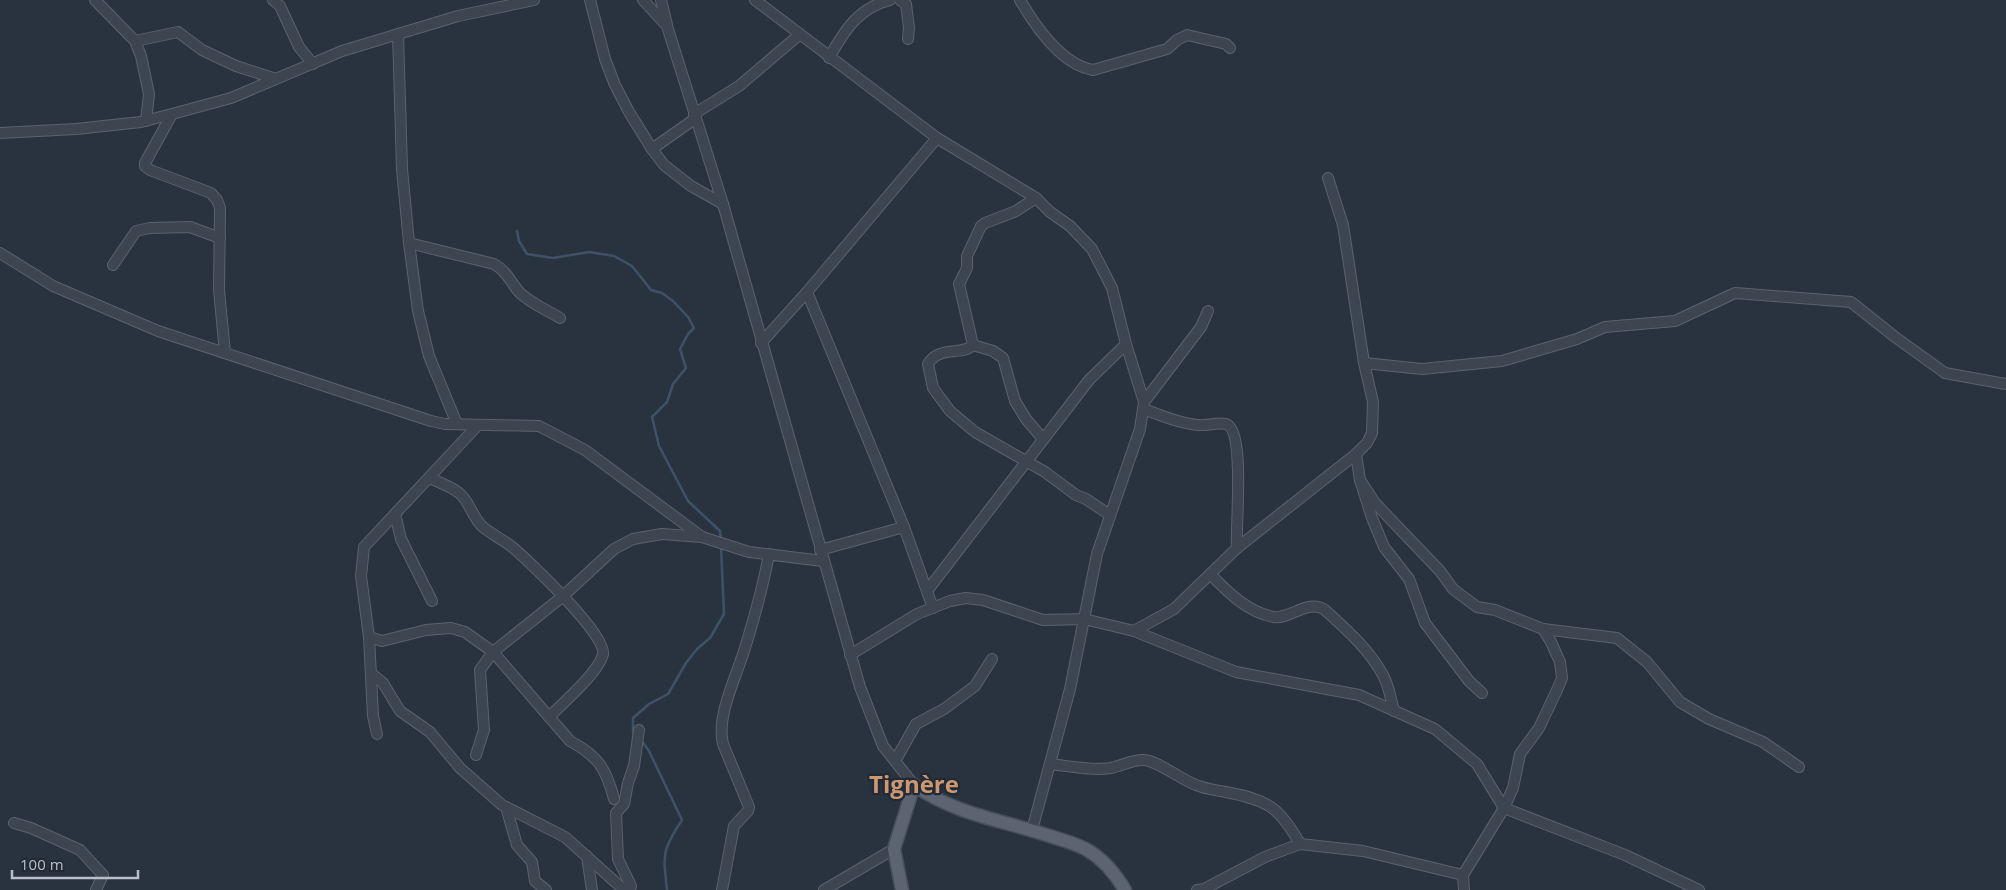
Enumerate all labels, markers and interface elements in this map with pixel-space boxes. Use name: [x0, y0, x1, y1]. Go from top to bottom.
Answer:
district label: Tignère: [869, 767, 959, 800]
scale bar: [12, 848, 139, 880]
text: 100 m: [20, 854, 64, 874]

